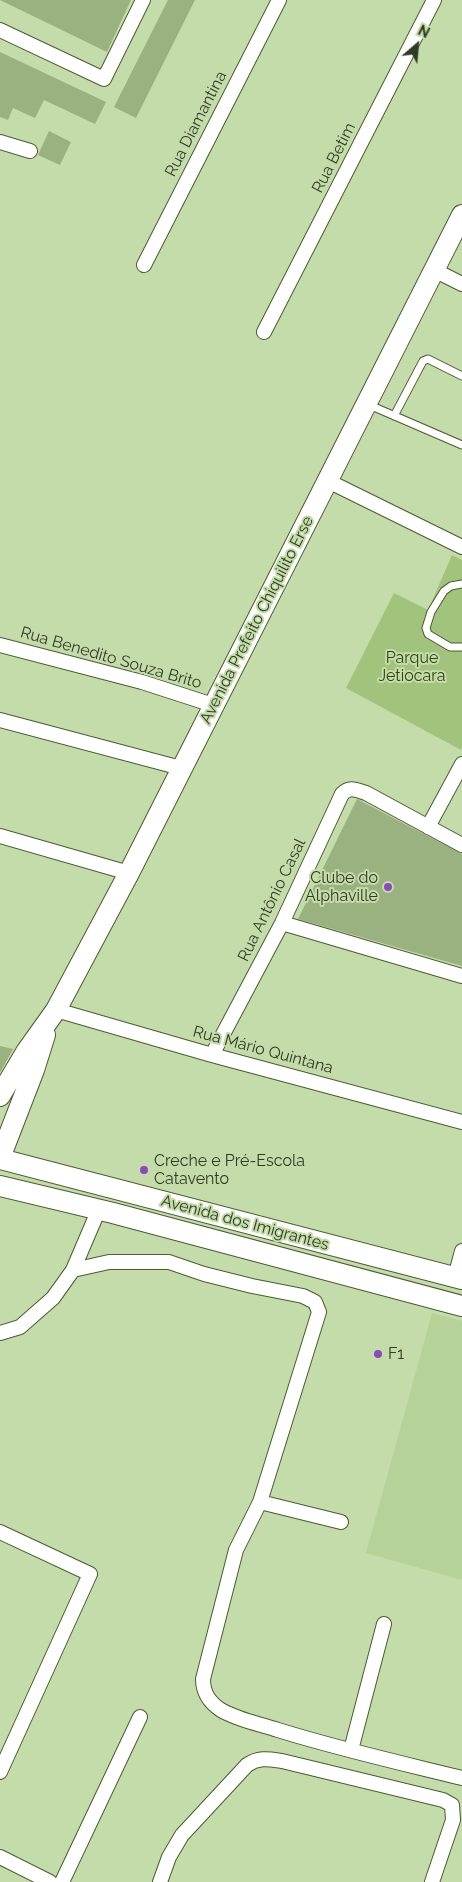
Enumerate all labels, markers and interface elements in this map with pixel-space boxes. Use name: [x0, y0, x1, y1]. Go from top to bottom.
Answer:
north arrow: [392, 20, 442, 70]
text: N: [415, 22, 432, 41]
street label: Rua Diamantina: [161, 68, 231, 180]
street label: Rua Betim: [308, 120, 360, 196]
street label: Avenida Prefeito Chiquilito Erse: [196, 513, 318, 727]
street label: Rua Benedito Souza Brito: [18, 623, 204, 693]
park label: Parque Jetiocara: [378, 648, 446, 686]
street label: Rua Antônio Casal: [234, 835, 310, 965]
place label: Clube do Alphaville: [305, 868, 378, 906]
marker: Clube do Alphaville: [382, 881, 394, 893]
street label: Rua Mário Quintana: [191, 1022, 335, 1078]
place label: Creche e Pré-Escola Catavento: [154, 1151, 305, 1189]
marker: Creche e Pré-Escola Catavento: [138, 1164, 150, 1176]
street label: Avenida dos Imigrantes: [159, 1191, 331, 1255]
place label: F1: [388, 1344, 404, 1364]
marker: F1: [372, 1348, 384, 1360]

